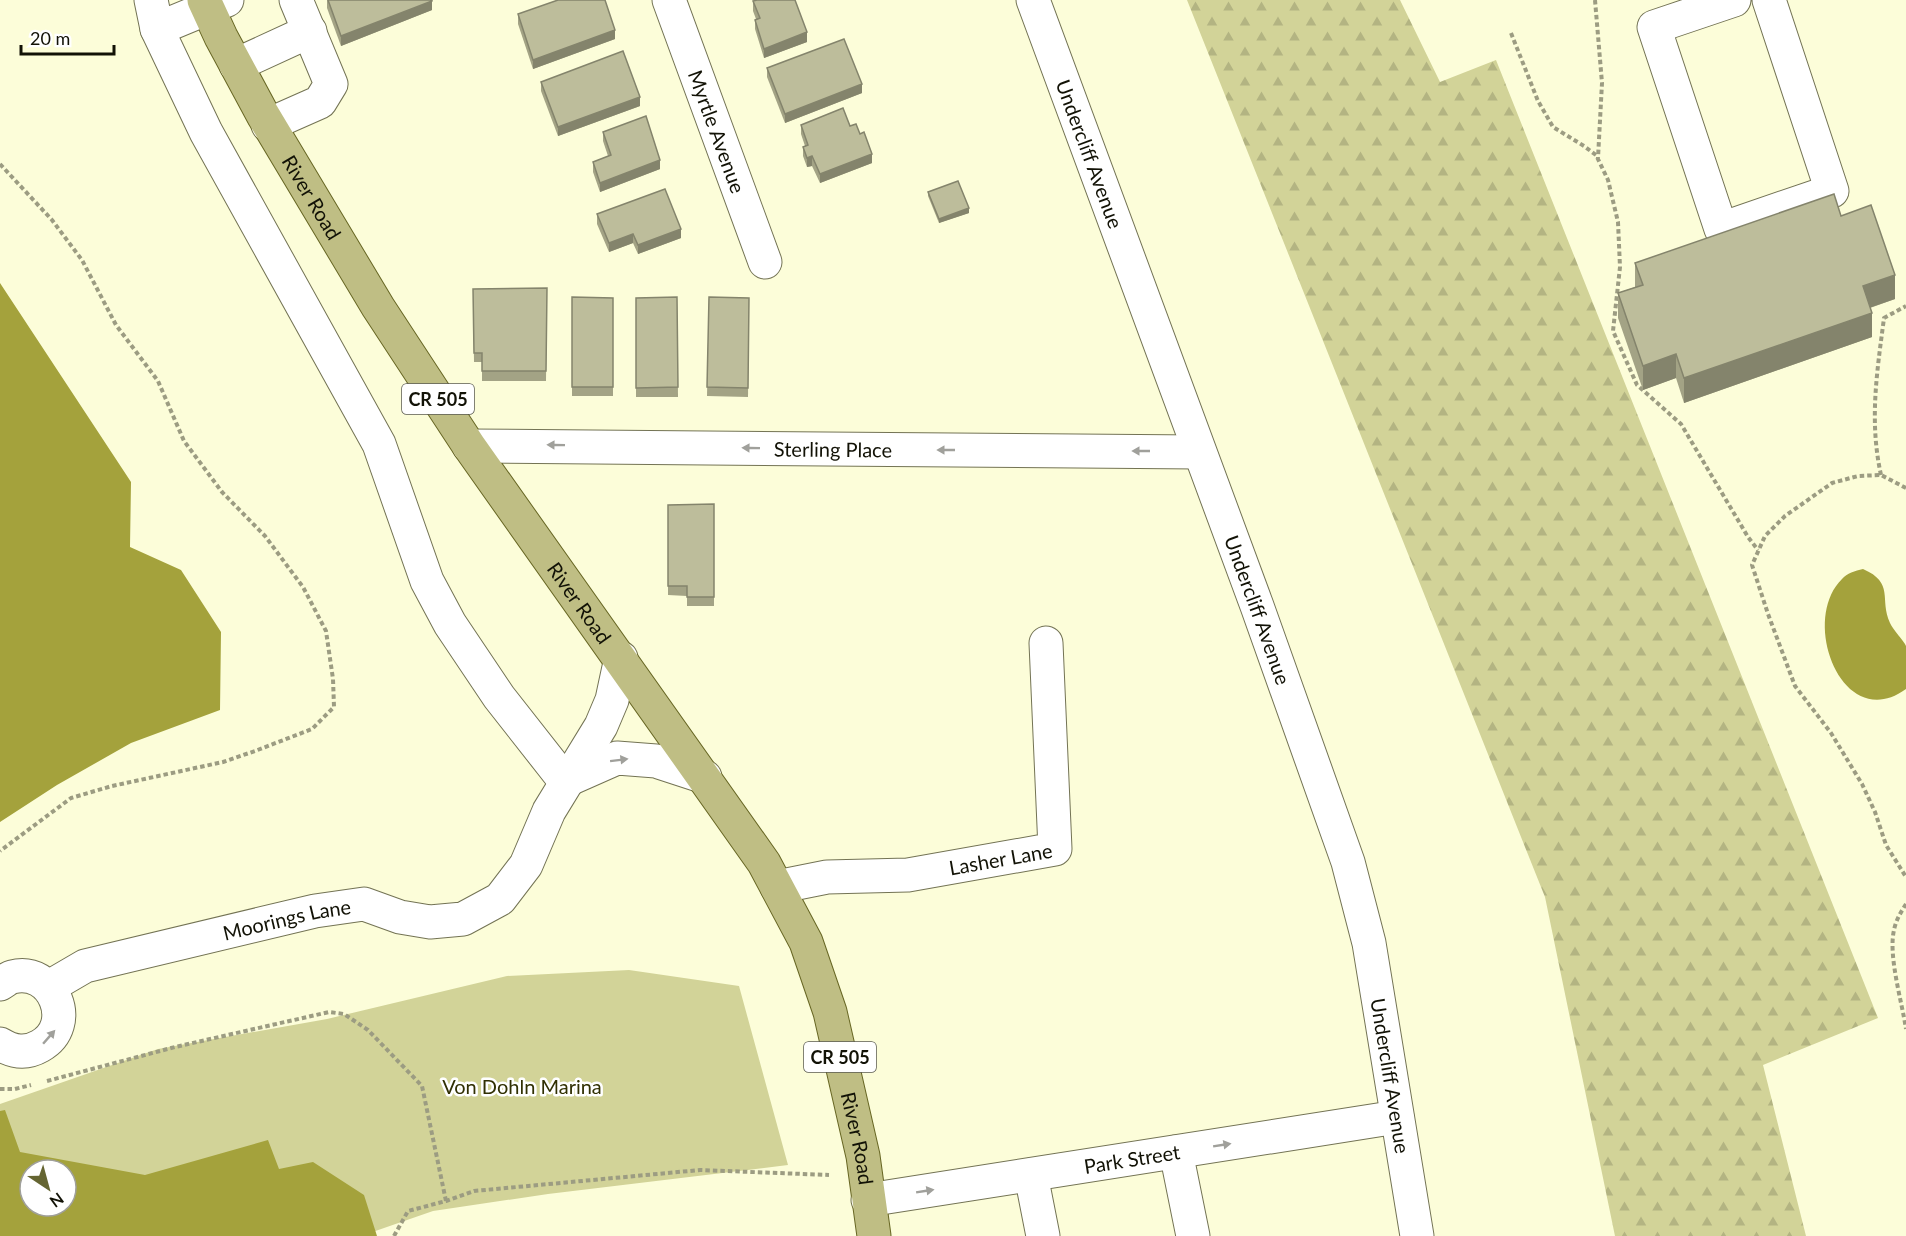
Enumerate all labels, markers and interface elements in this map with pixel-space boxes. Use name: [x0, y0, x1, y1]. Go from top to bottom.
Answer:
scale bar: [21, 18, 114, 56]
text: 20 m: [30, 27, 70, 49]
street label: Myrtle Avenue: [684, 67, 751, 196]
street label: Undercliff Avenue: [1051, 76, 1128, 232]
street label: River Road: [278, 151, 347, 244]
road number: CR 505: [402, 384, 474, 414]
street label: Sterling Place: [774, 437, 892, 461]
one-way arrow: [546, 441, 565, 450]
one-way arrow: [741, 443, 760, 453]
one-way arrow: [936, 445, 955, 455]
one-way arrow: [1131, 446, 1150, 456]
street label: Undercliff Avenue: [1220, 532, 1296, 688]
street label: River Road: [543, 557, 617, 648]
one-way arrow: [610, 755, 629, 765]
street label: Lasher Lane: [947, 838, 1054, 880]
street label: Moorings Lane: [220, 894, 352, 945]
street label: Undercliff Avenue: [1366, 996, 1415, 1155]
one-way arrow: [42, 1030, 56, 1045]
road number: CR 505: [804, 1042, 876, 1072]
park label: Von Dohln Marina: [442, 1074, 602, 1098]
street label: River Road: [837, 1090, 879, 1186]
street label: Park Street: [1082, 1139, 1182, 1178]
one-way arrow: [1212, 1140, 1231, 1149]
north arrow: [18, 1158, 78, 1218]
one-way arrow: [916, 1187, 935, 1196]
text: N: [47, 1189, 68, 1212]

